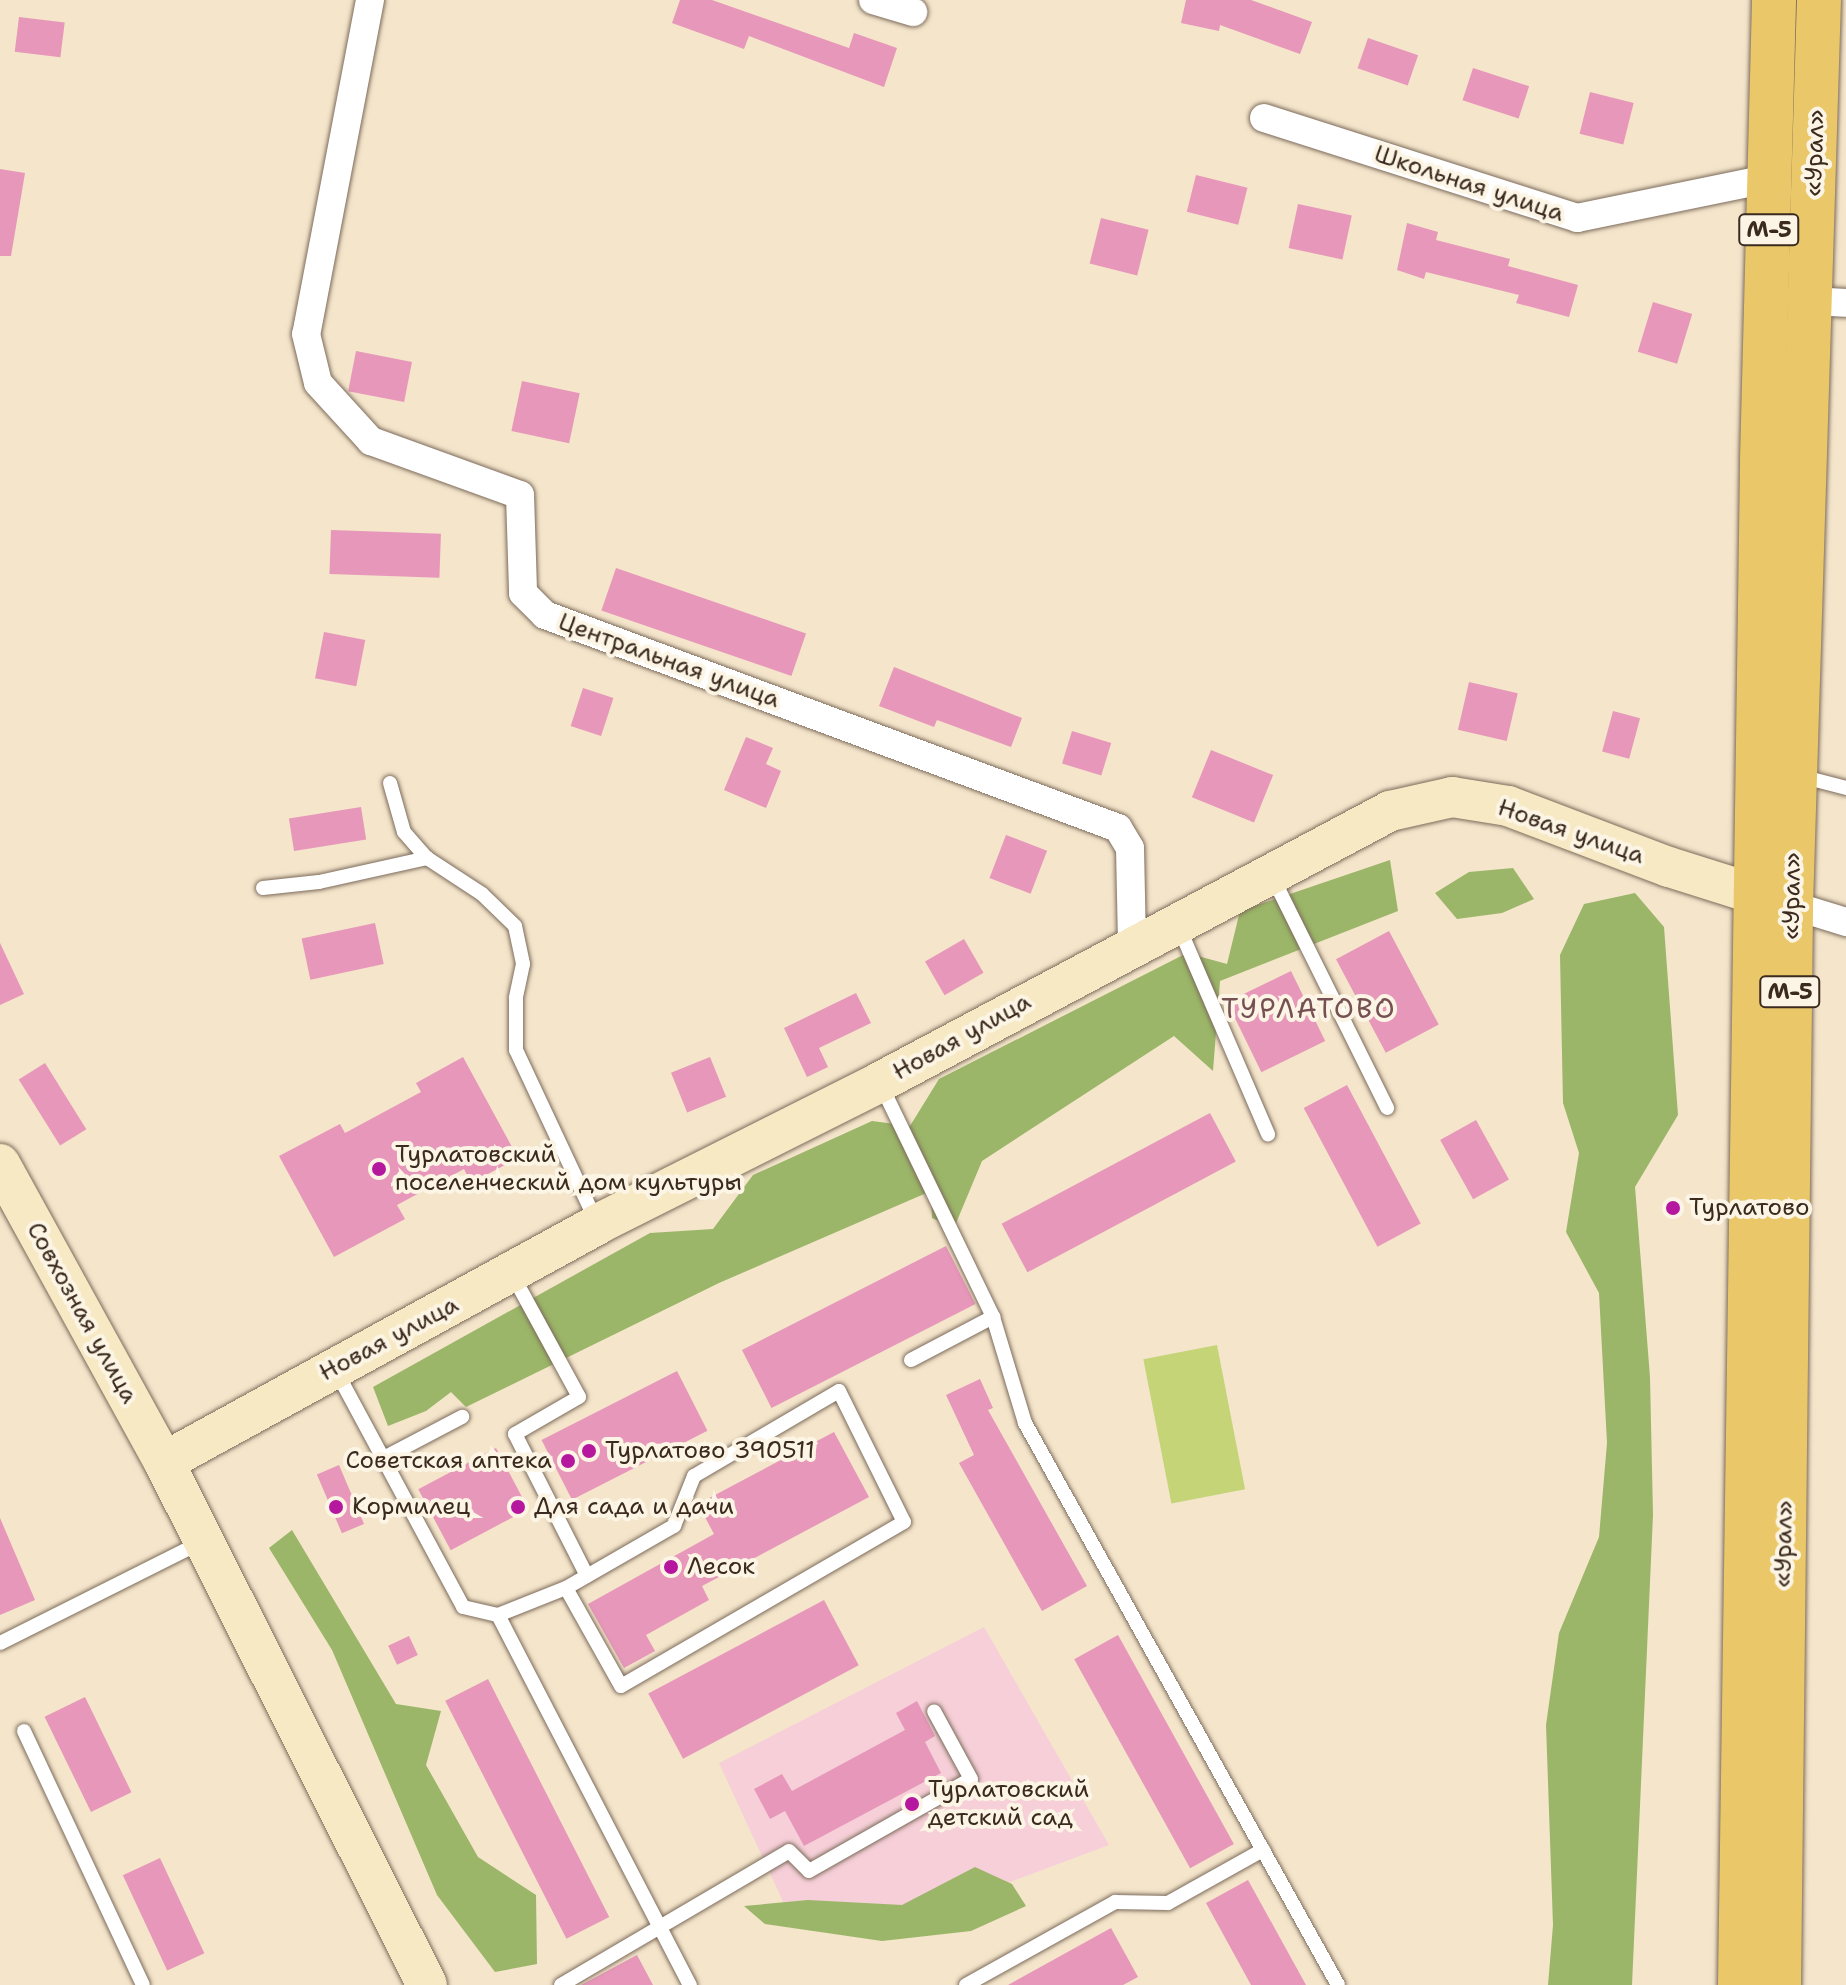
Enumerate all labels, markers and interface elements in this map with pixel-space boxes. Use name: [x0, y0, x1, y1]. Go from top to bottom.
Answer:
street label: «Урал»: [1799, 109, 1831, 197]
street label: Школьная улица: [1371, 140, 1567, 228]
road number: М-5: [1737, 212, 1801, 248]
street label: Центральная улица: [554, 608, 784, 714]
street label: Новая улица: [1494, 793, 1648, 871]
street label: «Урал»: [1777, 852, 1807, 940]
road number: М-5: [1758, 974, 1822, 1010]
street label: Новая улица: [888, 987, 1036, 1087]
district label: ТУРЛАТОВО: [1221, 991, 1397, 1025]
place label: Турлатовский поселенческий дом культуры: [395, 1141, 742, 1197]
marker: Турлатовский поселенческий дом культуры: [370, 1160, 388, 1178]
place label: Турлатово: [1689, 1194, 1809, 1222]
marker: Турлатово: [1664, 1199, 1682, 1217]
street label: Совхозная улица: [20, 1217, 144, 1409]
street label: Новая улица: [315, 1290, 463, 1388]
place label: Турлатово 390511: [605, 1437, 815, 1465]
marker: Турлатово 390511: [580, 1442, 598, 1460]
place label: Советская аптека: [345, 1447, 552, 1475]
marker: Советская аптека: [559, 1452, 577, 1470]
place label: Кормилец: [352, 1493, 470, 1521]
place label: Для сада и дачи: [534, 1493, 734, 1521]
marker: Кормилец: [327, 1498, 345, 1516]
marker: Для сада и дачи: [509, 1498, 527, 1516]
street label: «Урал»: [1769, 1500, 1799, 1588]
place label: Лесок: [687, 1553, 755, 1581]
marker: Лесок: [662, 1558, 680, 1576]
place label: Турлатовский детский сад: [928, 1776, 1089, 1832]
marker: Турлатовский детский сад: [903, 1795, 921, 1813]

